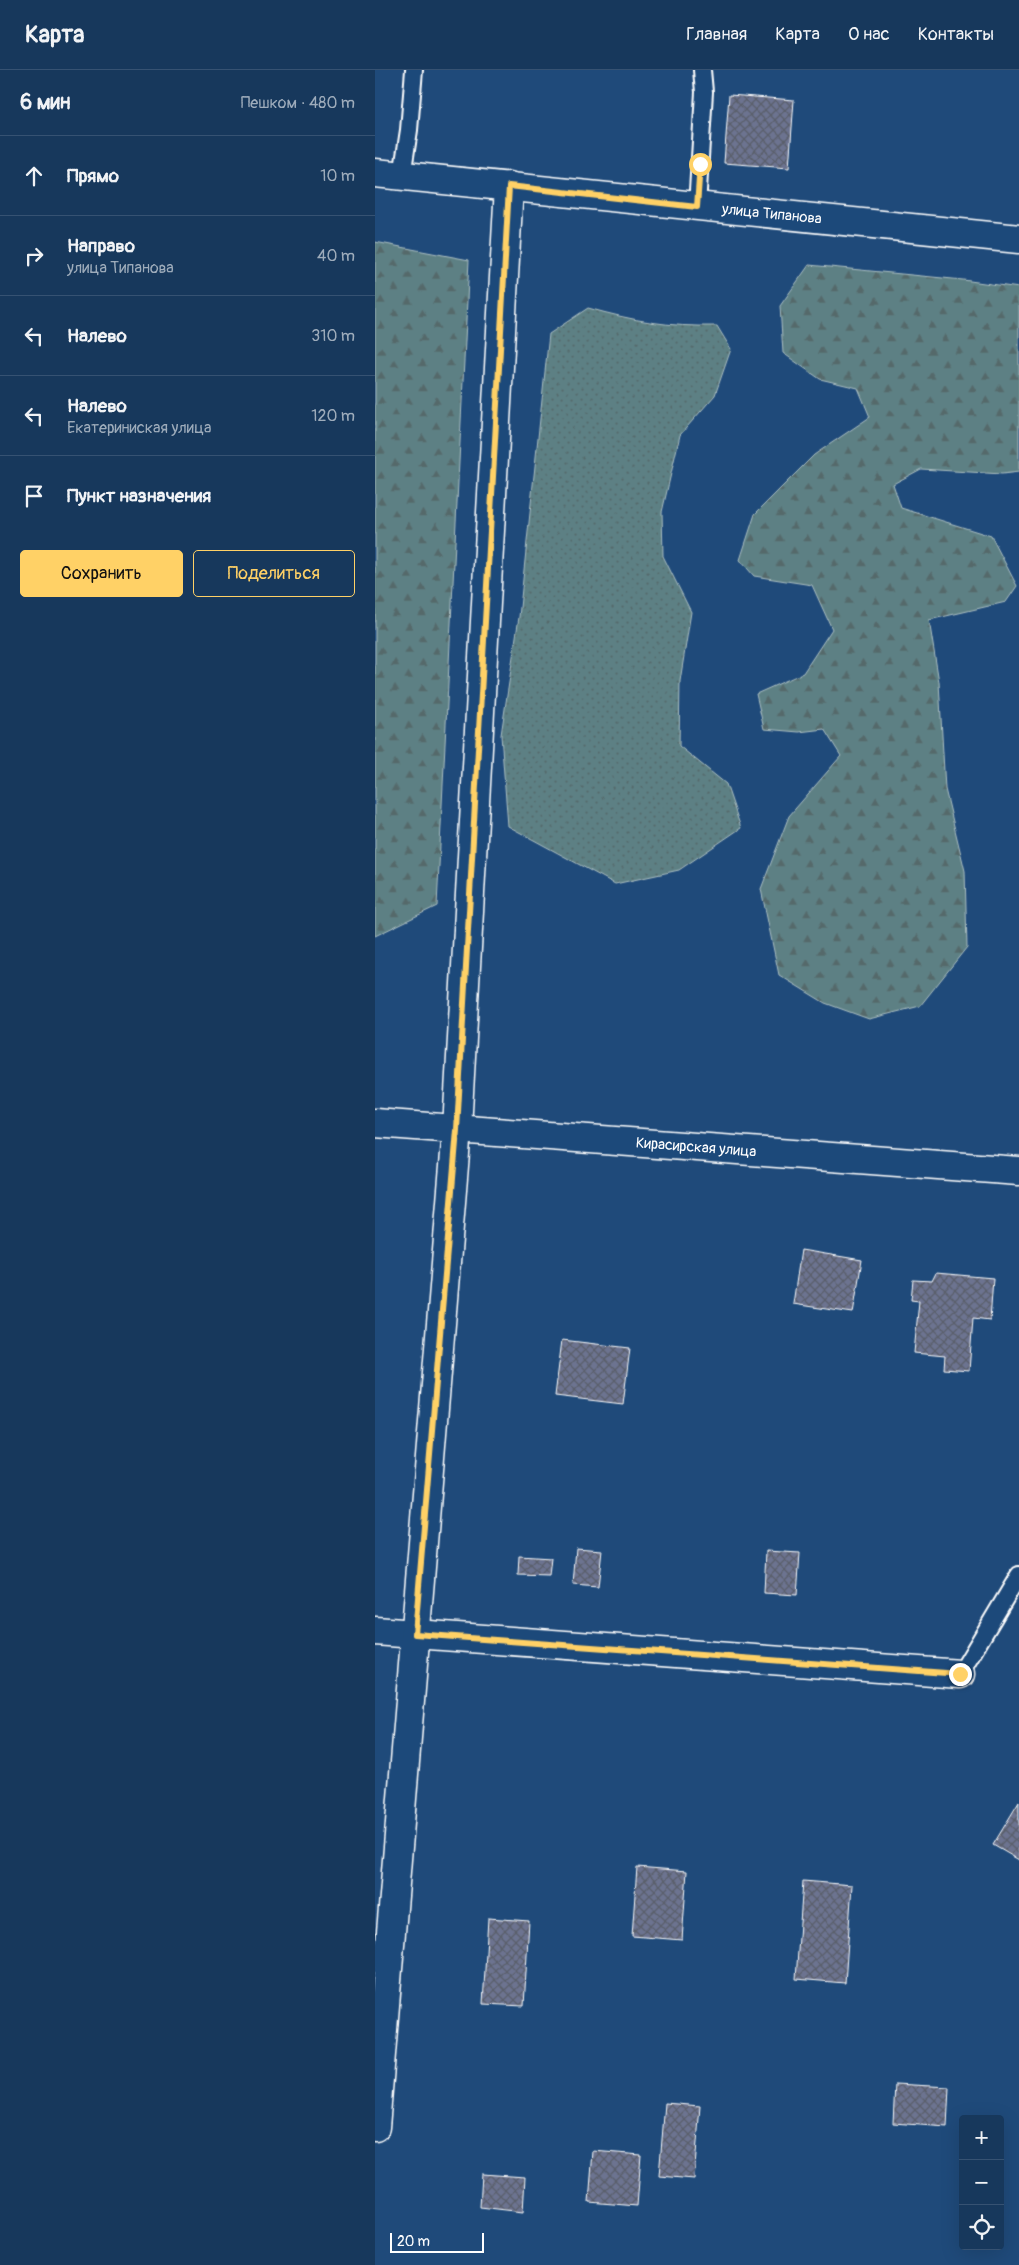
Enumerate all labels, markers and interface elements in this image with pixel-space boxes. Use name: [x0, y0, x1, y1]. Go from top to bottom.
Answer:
text: Карта: [25, 20, 84, 49]
text: Главная: [686, 23, 747, 46]
text: Карта: [775, 23, 820, 46]
text: О нас: [848, 23, 890, 46]
text: Контакты: [918, 23, 994, 46]
text: 6 мин: [20, 89, 70, 116]
text: Пешком · 480 m: [241, 93, 355, 113]
route start: [689, 153, 712, 176]
icon: ahead: [20, 162, 48, 190]
text: Прямо: [67, 164, 119, 188]
text: 10 m: [320, 166, 355, 186]
street label: улица Типанова: [720, 199, 823, 228]
text: Направо: [67, 234, 135, 258]
icon: right: [20, 242, 48, 270]
text: 40 m: [317, 246, 355, 266]
text: улица Типанова: [67, 258, 174, 278]
icon: left: [20, 322, 48, 350]
text: Налево: [67, 324, 127, 348]
text: 310 m: [311, 326, 355, 346]
text: Налево: [67, 394, 127, 418]
icon: left: [20, 402, 48, 430]
text: 120 m: [311, 406, 355, 426]
text: Екатериниская улица: [67, 418, 211, 438]
icon: arrive: [20, 482, 48, 510]
text: Пункт назначения: [67, 484, 211, 508]
button: Сохранить: [20, 550, 183, 597]
button: Поделиться: [193, 550, 355, 597]
street label: Кирасирская улица: [635, 1133, 757, 1161]
route end: [949, 1663, 972, 1686]
map controls: [959, 2115, 1004, 2250]
button: +: [959, 2115, 1004, 2160]
button: −: [959, 2160, 1004, 2205]
button: locate: [959, 2205, 1004, 2250]
scale bar: [390, 2230, 484, 2253]
text: 20 m: [397, 2233, 430, 2250]

